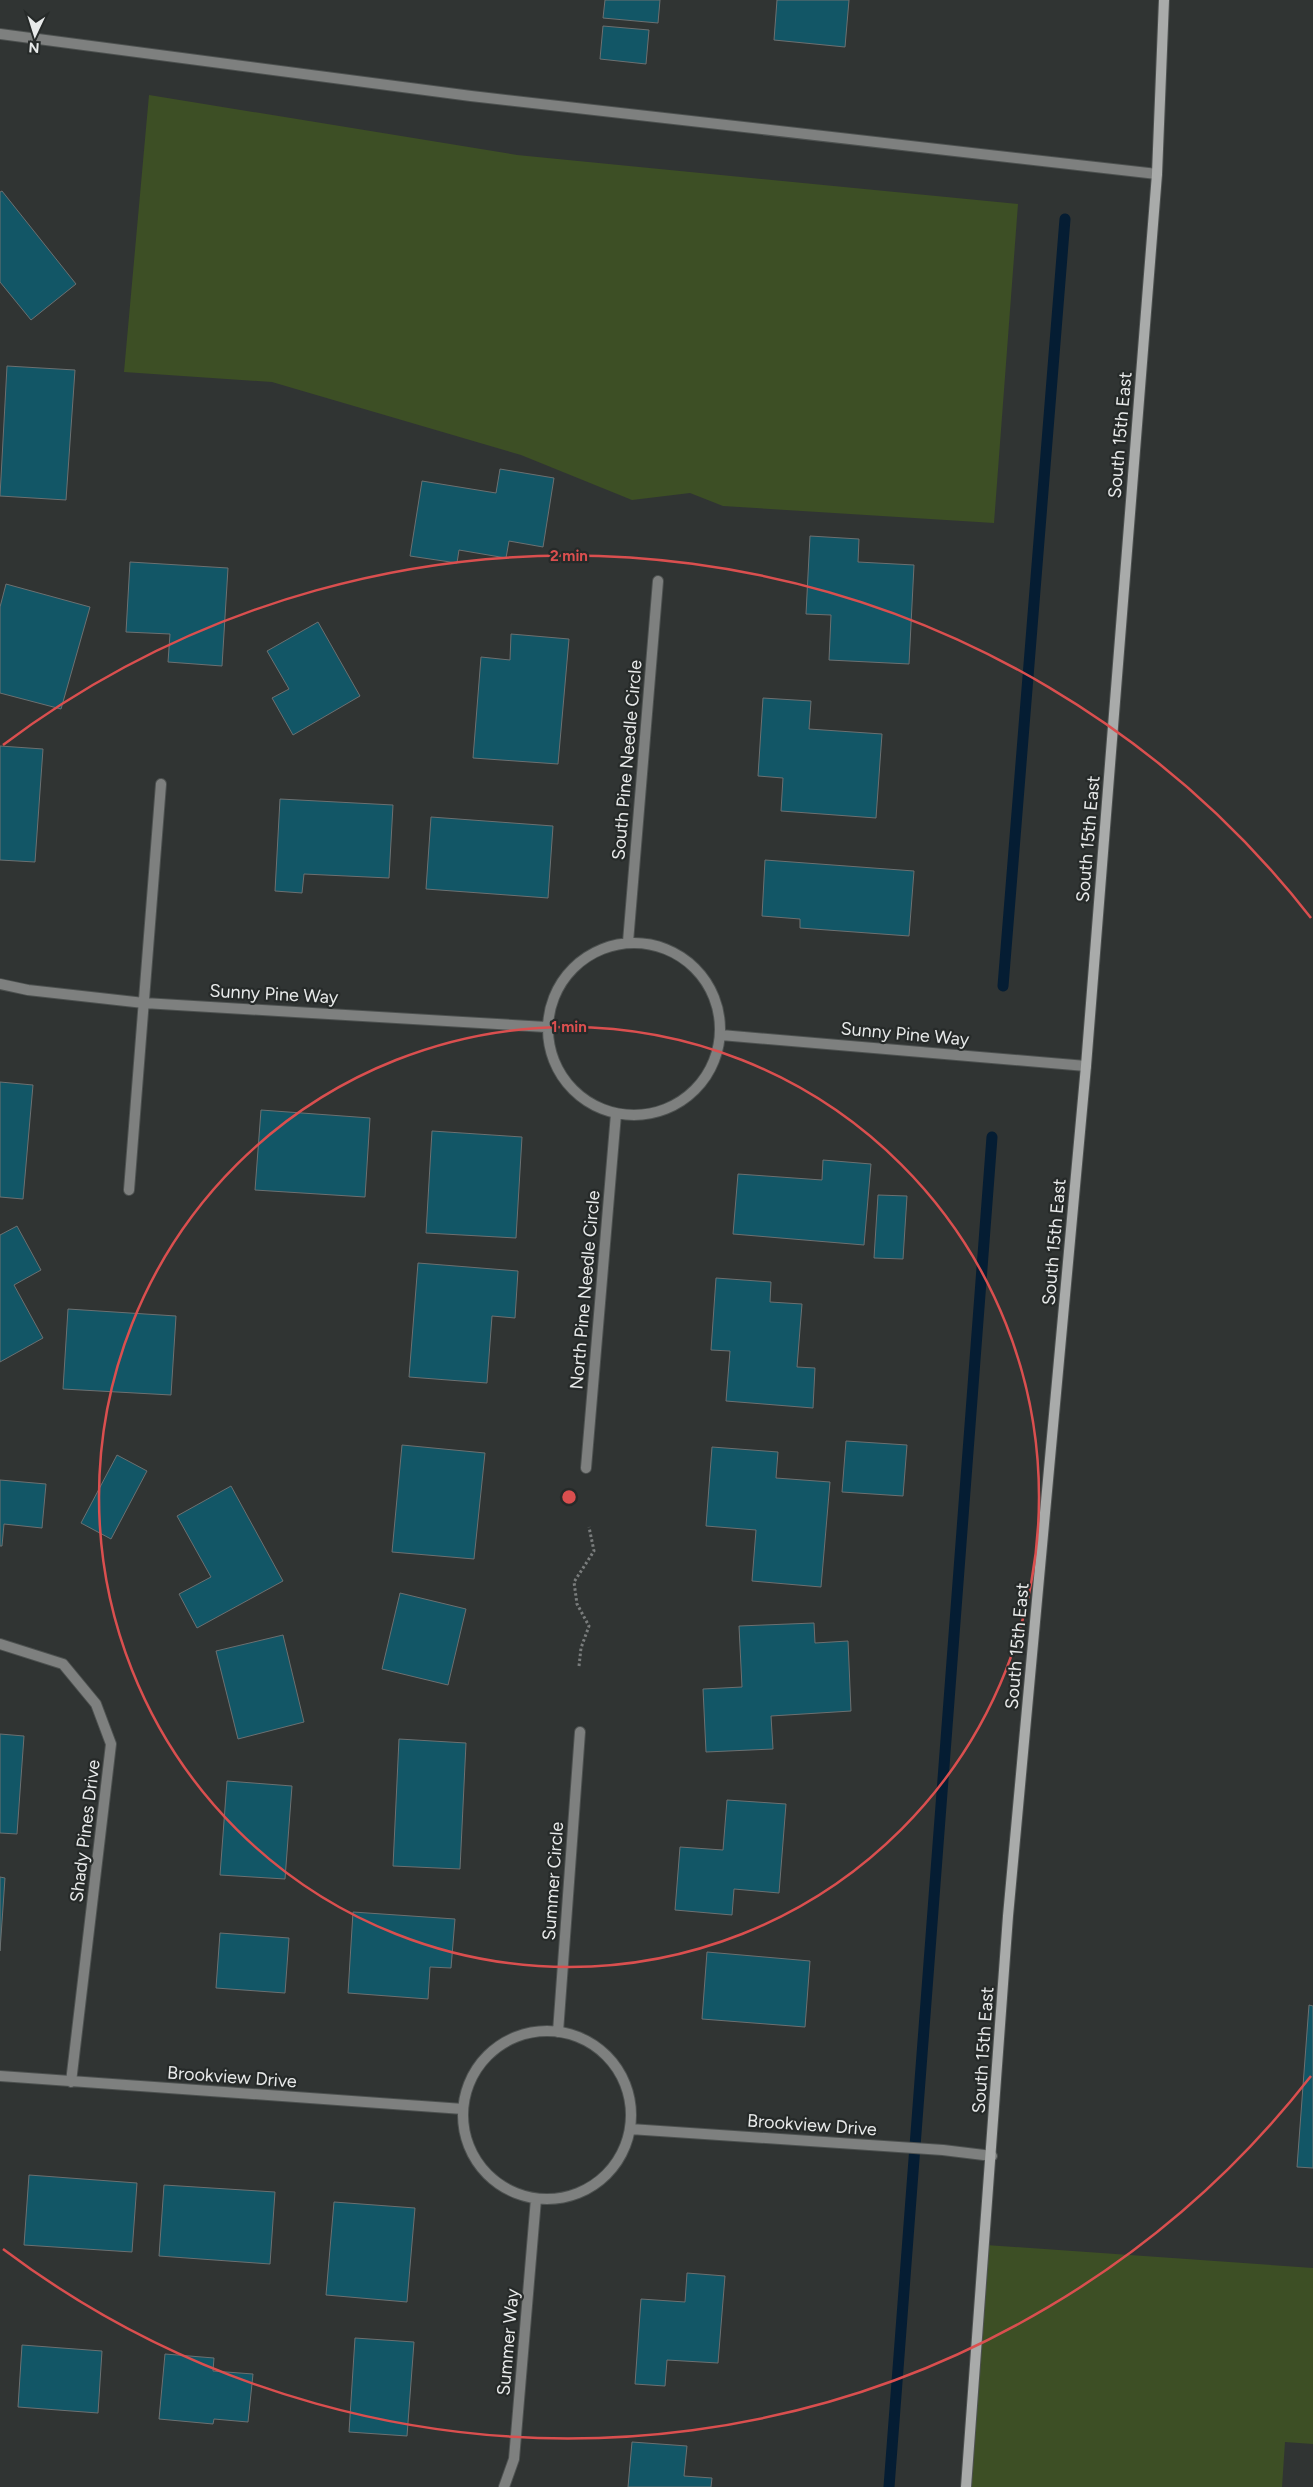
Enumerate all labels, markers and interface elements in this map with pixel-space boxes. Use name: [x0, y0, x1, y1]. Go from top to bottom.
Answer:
north arrow: [10, 10, 60, 60]
text: N: [28, 39, 40, 56]
street label: South 15th East: [1104, 371, 1137, 499]
text: 2 min: [550, 547, 588, 565]
street label: South Pine Needle Circle: [607, 659, 647, 861]
street label: South 15th East: [1072, 775, 1105, 903]
street label: Sunny Pine Way: [209, 980, 339, 1008]
street label: Sunny Pine Way: [840, 1017, 971, 1051]
text: 1 min: [551, 1018, 587, 1036]
street label: South 15th East: [1038, 1178, 1071, 1306]
street label: North Pine Needle Circle: [565, 1189, 605, 1390]
centre of rings: [560, 1488, 578, 1506]
street label: South 15th East: [1001, 1582, 1034, 1710]
street label: Shady Pines Drive: [65, 1758, 105, 1904]
street label: Summer Circle: [538, 1821, 568, 1941]
street label: South 15th East: [968, 1986, 998, 2114]
street label: Brookview Drive: [166, 2061, 298, 2093]
street label: Brookview Drive: [746, 2109, 878, 2141]
street label: Summer Way: [492, 2287, 524, 2396]

